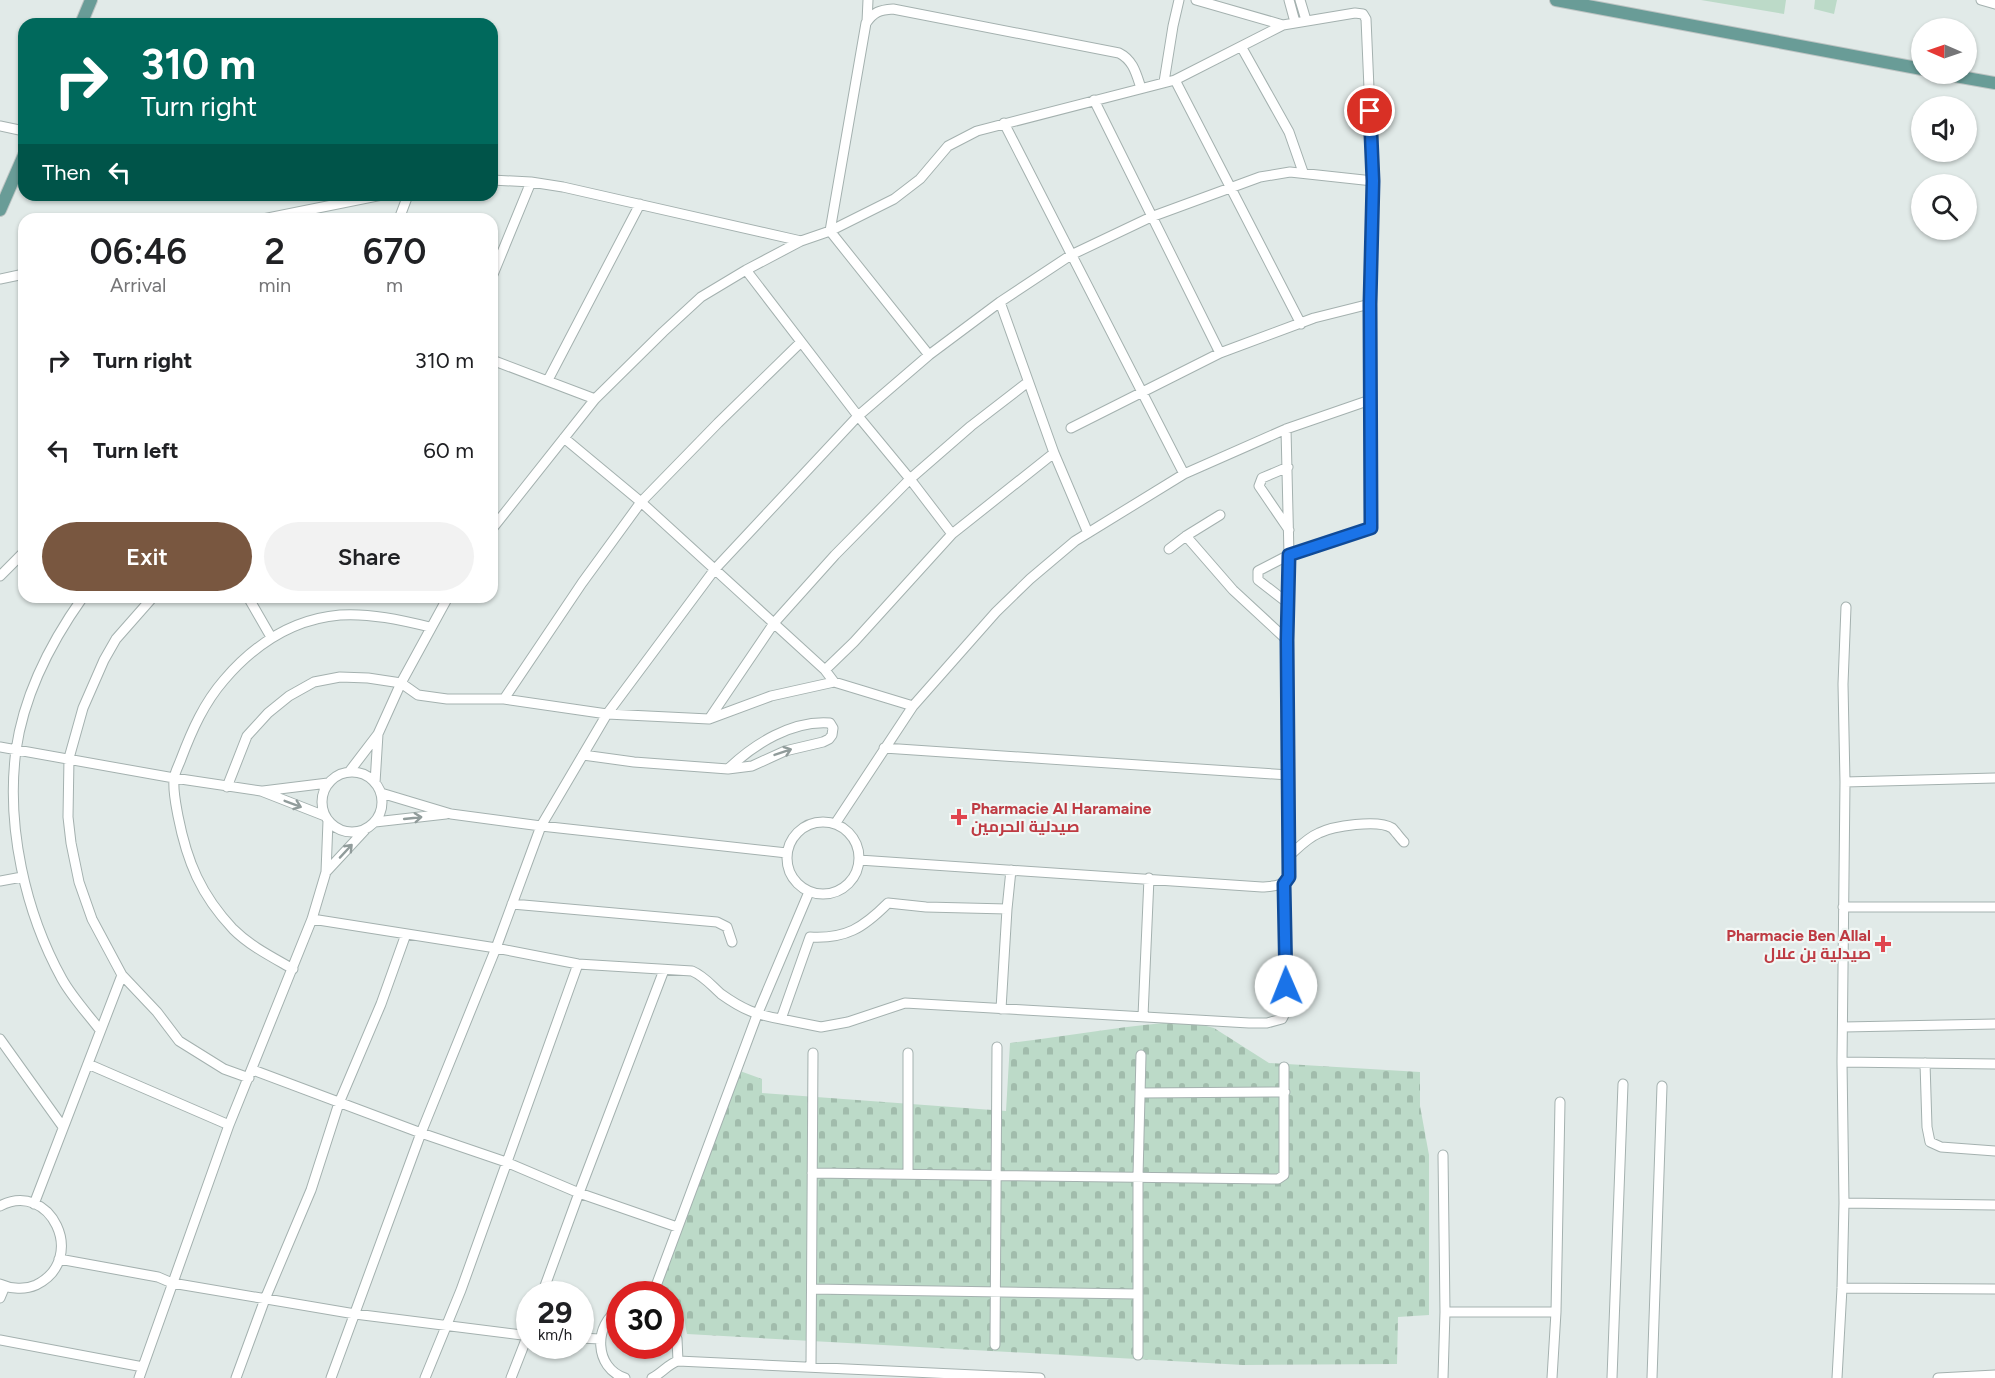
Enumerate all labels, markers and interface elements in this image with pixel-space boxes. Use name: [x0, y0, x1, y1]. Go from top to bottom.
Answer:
north arrow: [1911, 18, 1977, 84]
map controls: [1911, 18, 1977, 240]
text: 310 m: [141, 39, 256, 90]
icon: right: [42, 42, 120, 120]
pin: [1344, 85, 1395, 136]
text: Turn right: [141, 90, 257, 123]
icon: arrive: [1353, 94, 1386, 127]
button: sound: [1911, 96, 1977, 162]
icon: left: [103, 156, 136, 189]
text: Then: [42, 159, 91, 186]
button: search: [1911, 174, 1977, 240]
text: 06:46: [90, 230, 187, 273]
text: 2: [265, 230, 285, 273]
text: 670: [363, 230, 426, 273]
text: Arrival: [110, 273, 166, 297]
text: min: [258, 273, 291, 297]
text: m: [386, 273, 403, 297]
icon: right: [42, 344, 75, 377]
text: Turn right: [93, 347, 192, 374]
text: 310 m: [415, 347, 474, 374]
icon: left: [42, 434, 75, 467]
text: Turn left: [93, 437, 179, 464]
text: 60 m: [423, 437, 474, 464]
button: Exit: [42, 522, 252, 591]
button: Share: [264, 522, 474, 591]
one-way arrow: [773, 746, 792, 757]
one-way arrow: [283, 799, 302, 810]
place label: Pharmacie Al Haramaine صيدلية الحرمين: [971, 799, 1151, 836]
marker: Pharmacie Al Haramaine صيدلية الحرمين: [952, 810, 966, 824]
one-way arrow: [403, 812, 422, 823]
one-way arrow: [339, 843, 353, 858]
place label: Pharmacie Ben Allal صيدلية بن علال: [1726, 926, 1871, 963]
marker: Pharmacie Ben Allal صيدلية بن علال: [1876, 937, 1890, 951]
position arrow: [1254, 954, 1318, 1018]
speed limit sign: 30: [606, 1281, 684, 1359]
text: 29: [538, 1294, 572, 1331]
text: km/h: [538, 1326, 572, 1344]

